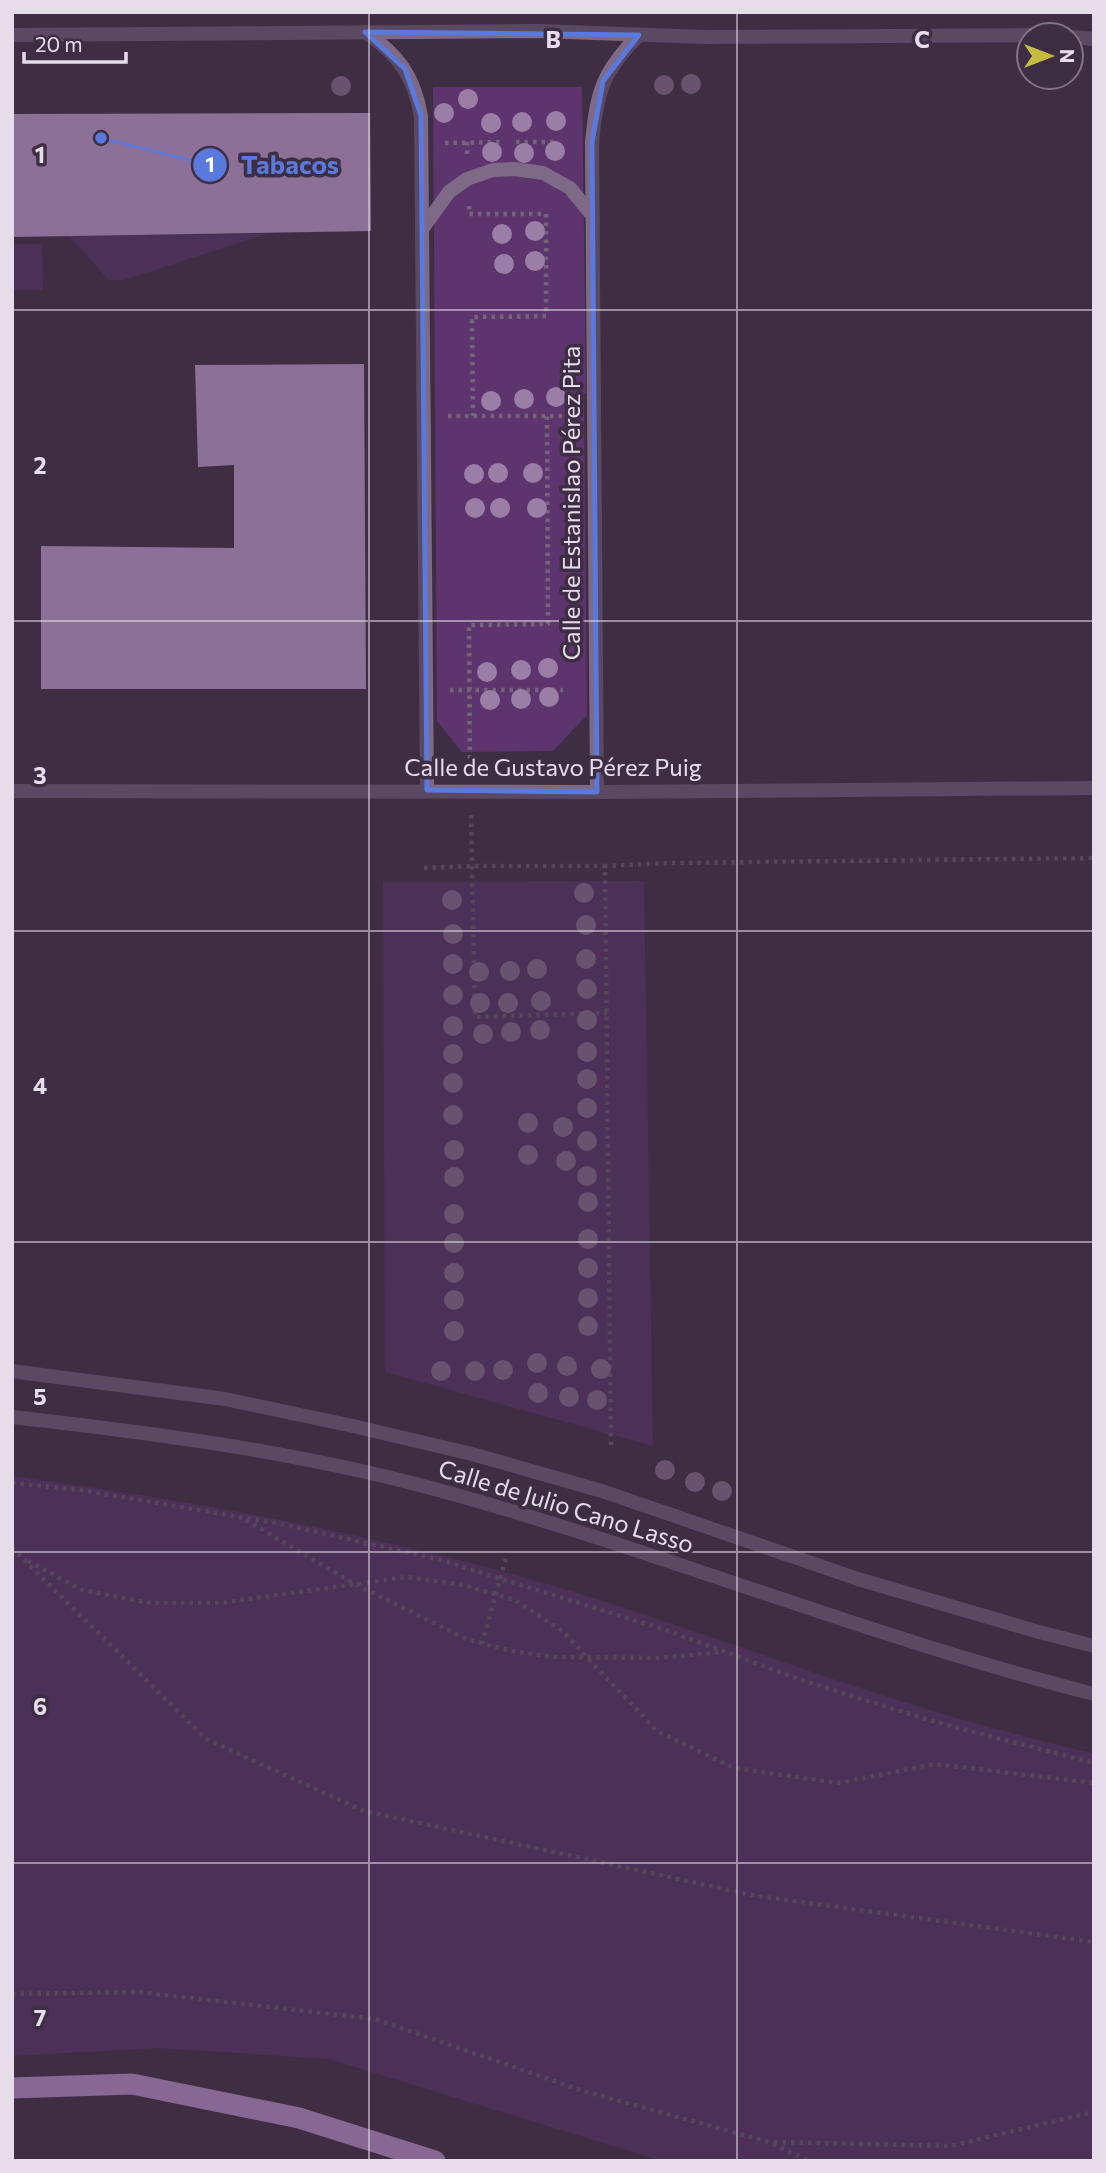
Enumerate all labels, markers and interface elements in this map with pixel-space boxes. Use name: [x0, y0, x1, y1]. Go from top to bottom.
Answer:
scale bar: [24, 21, 126, 65]
north arrow: [1015, 21, 1085, 91]
text: B: [545, 25, 561, 53]
text: C: [914, 25, 930, 53]
text: 20 m: [35, 31, 83, 56]
text: N: [1056, 49, 1079, 63]
text: 1: [35, 140, 45, 168]
callout: Tabacos: [192, 141, 353, 188]
text: Tabacos: [241, 148, 339, 179]
text: 1: [205, 151, 215, 176]
street label: Calle de Estanislao Pérez Pita: [556, 346, 585, 660]
text: 2: [33, 451, 47, 479]
street label: Calle de Gustavo Pérez Puig: [404, 752, 702, 781]
text: 3: [33, 761, 47, 789]
text: 4: [33, 1071, 47, 1099]
text: 5: [33, 1382, 47, 1410]
street label: Calle de Julio Cano Lasso: [435, 1453, 698, 1558]
text: 6: [33, 1692, 47, 1720]
text: 7: [34, 2003, 46, 2031]

